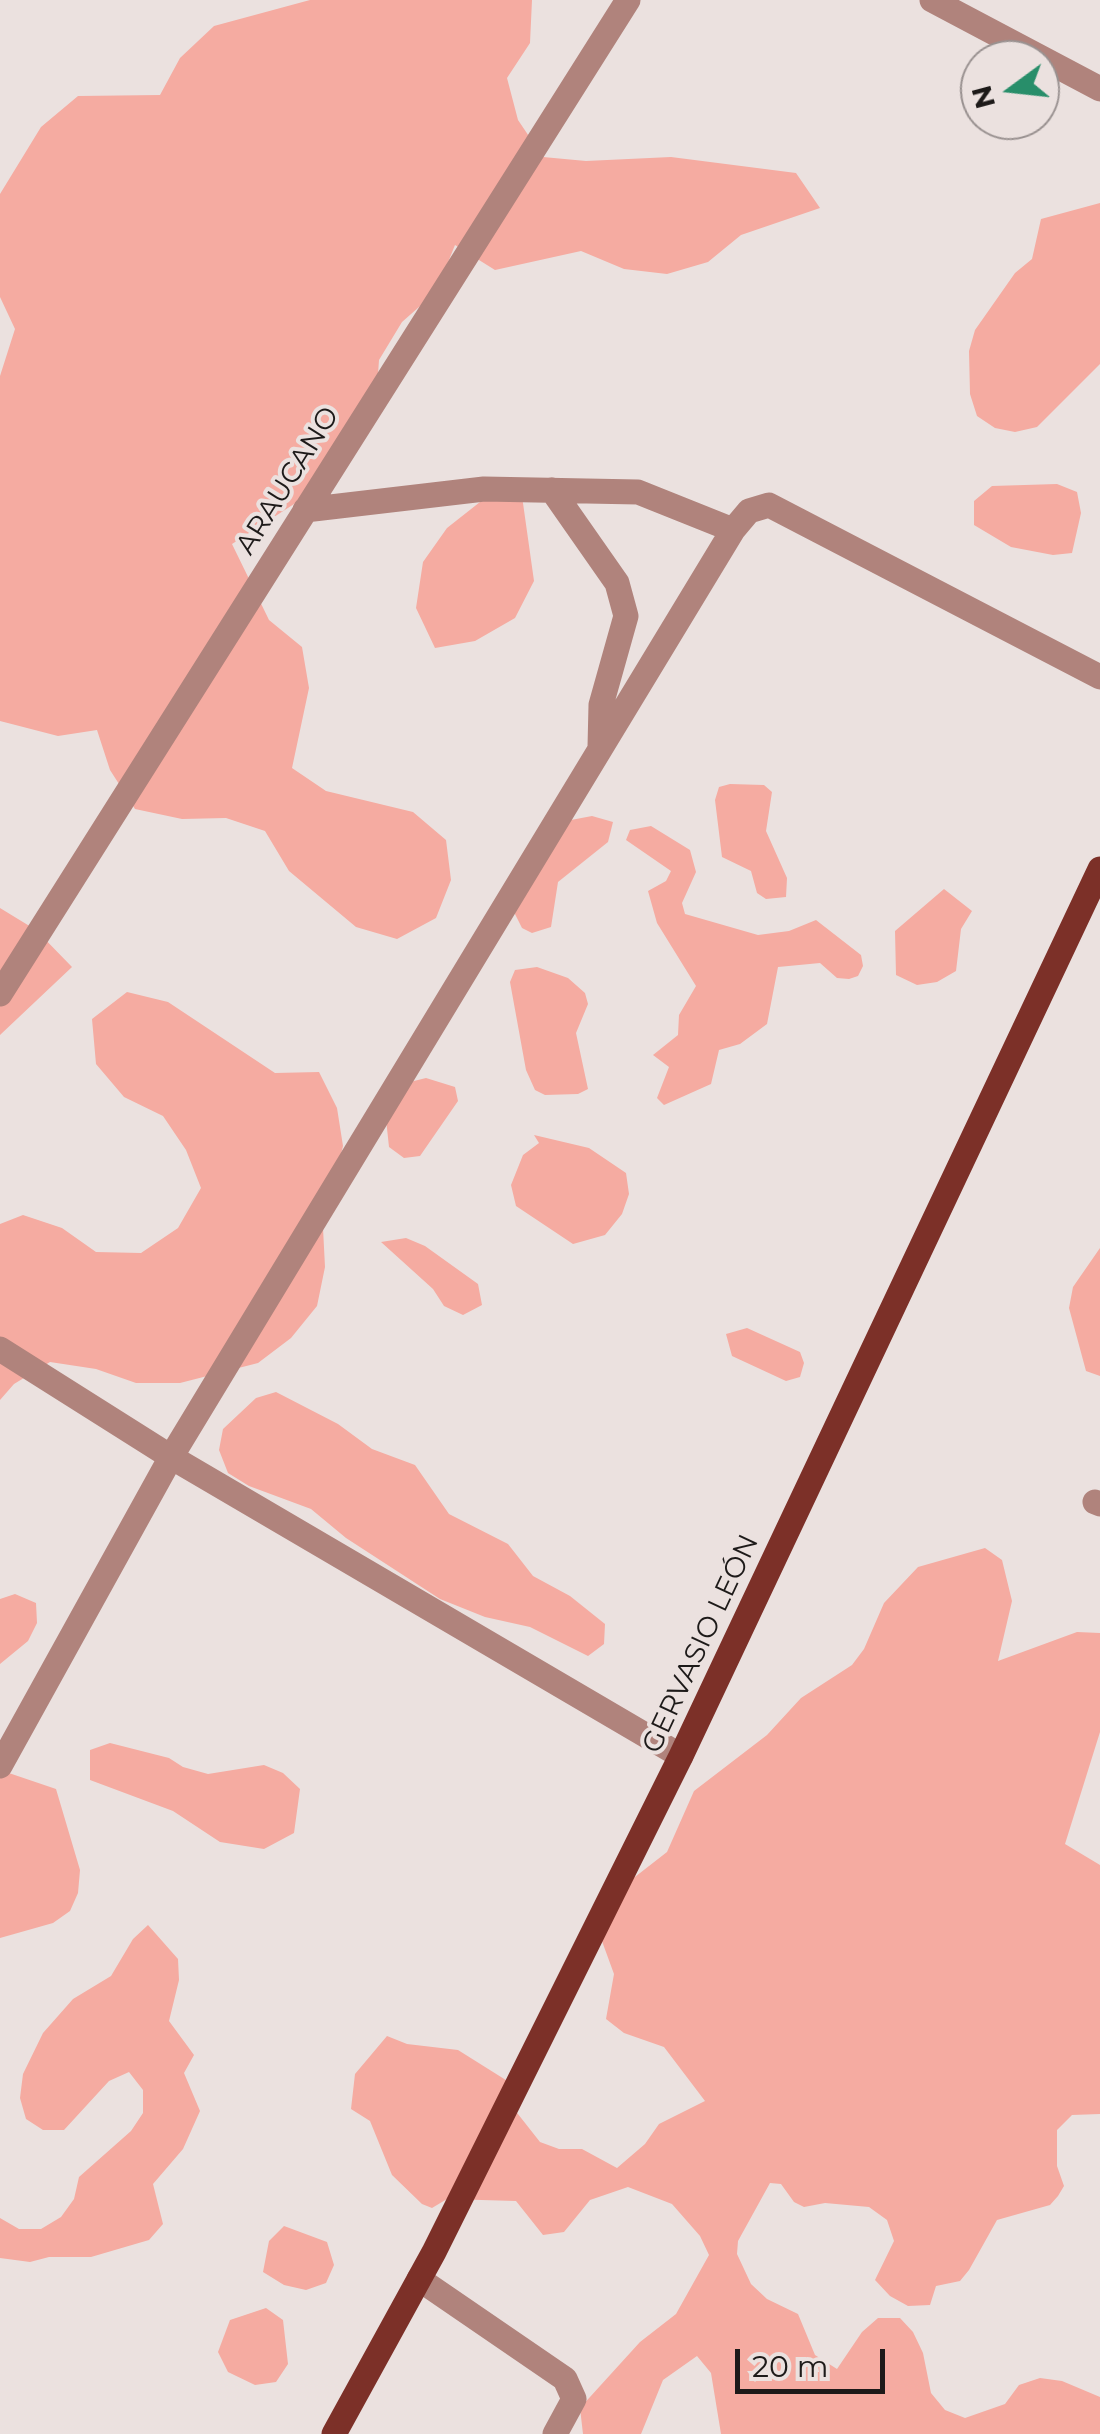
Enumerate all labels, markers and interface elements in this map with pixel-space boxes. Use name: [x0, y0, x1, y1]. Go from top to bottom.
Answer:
north arrow: [960, 40, 1060, 140]
text: N: [964, 82, 1002, 113]
street label: ARAUCANO: [229, 401, 347, 561]
street label: GERVASIO LEÓN: [636, 1529, 766, 1759]
scale bar: [740, 2329, 890, 2391]
text: 20 m: [752, 2348, 829, 2385]

